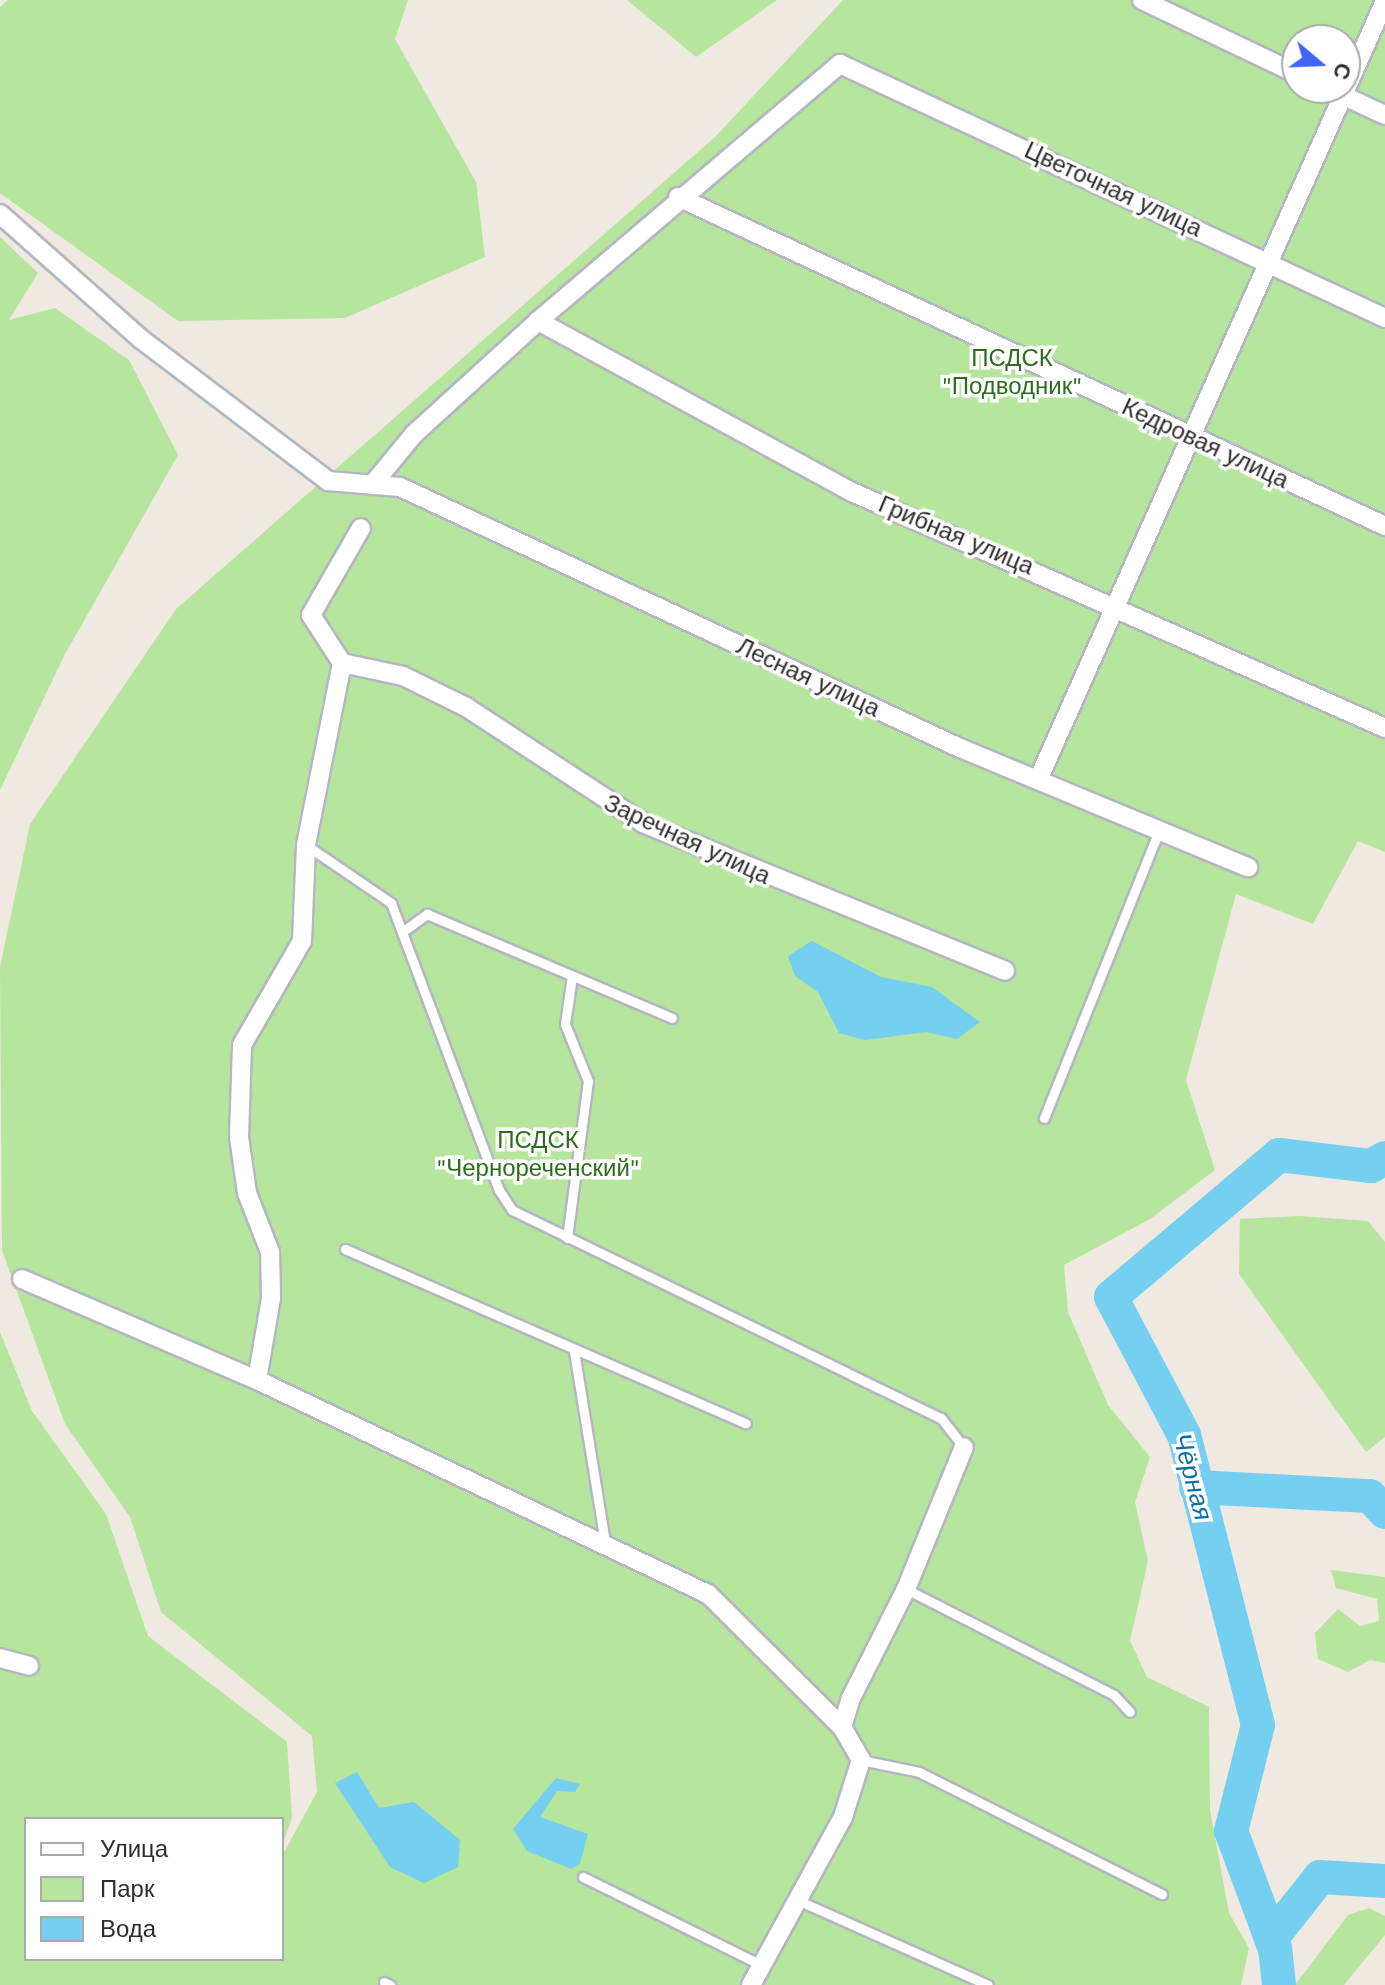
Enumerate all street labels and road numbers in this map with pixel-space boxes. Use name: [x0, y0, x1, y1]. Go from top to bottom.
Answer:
street label: Цветочная улица: [1020, 136, 1206, 244]
street label: Кедровая улица: [1117, 393, 1293, 495]
street label: Грибная улица: [874, 490, 1038, 582]
street label: Лесная улица: [732, 632, 884, 724]
street label: Заречная улица: [599, 789, 775, 891]

